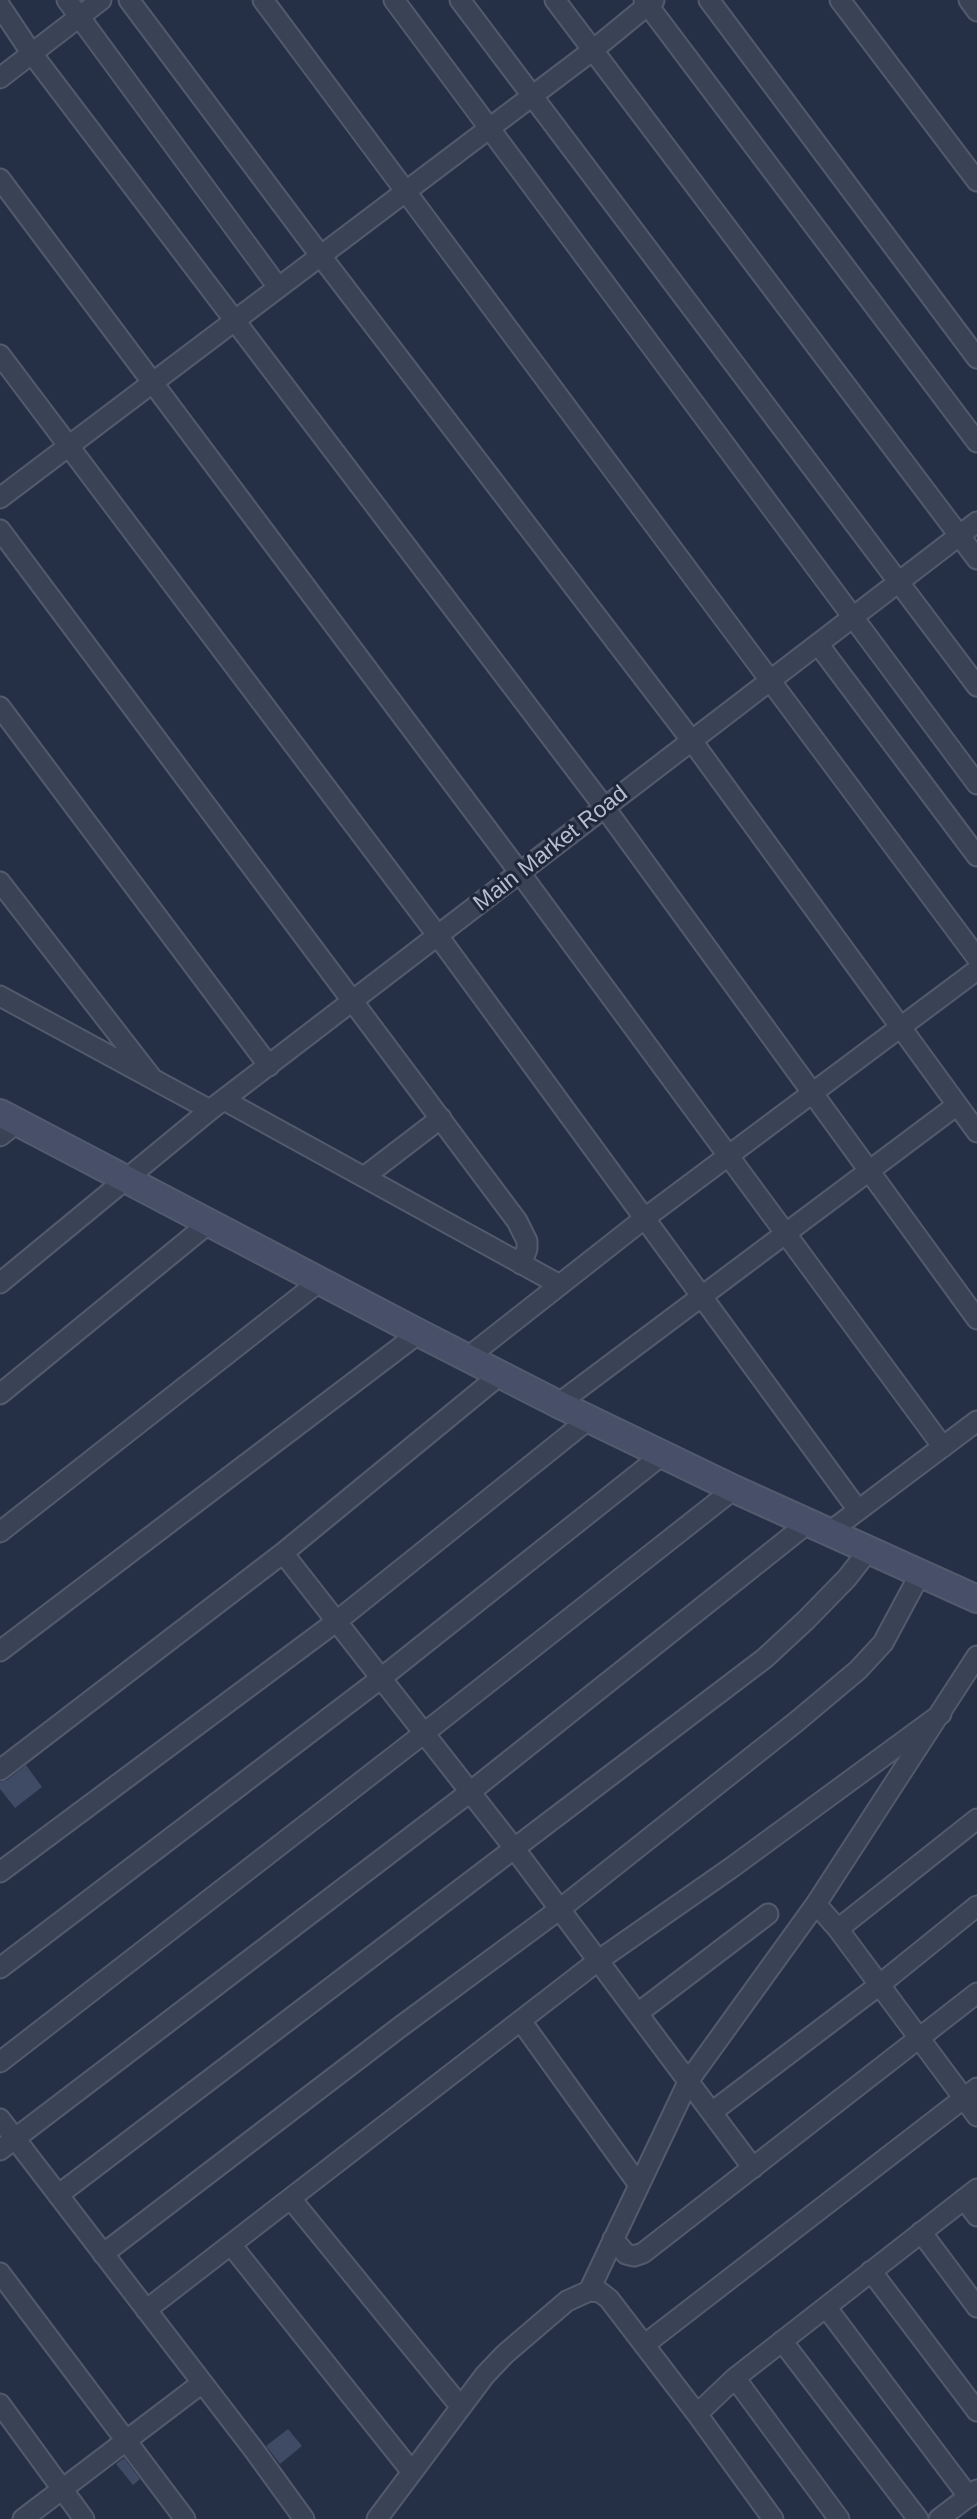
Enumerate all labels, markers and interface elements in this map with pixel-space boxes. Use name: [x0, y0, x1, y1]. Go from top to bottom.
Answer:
street label: Main Market Road: [468, 780, 634, 918]

